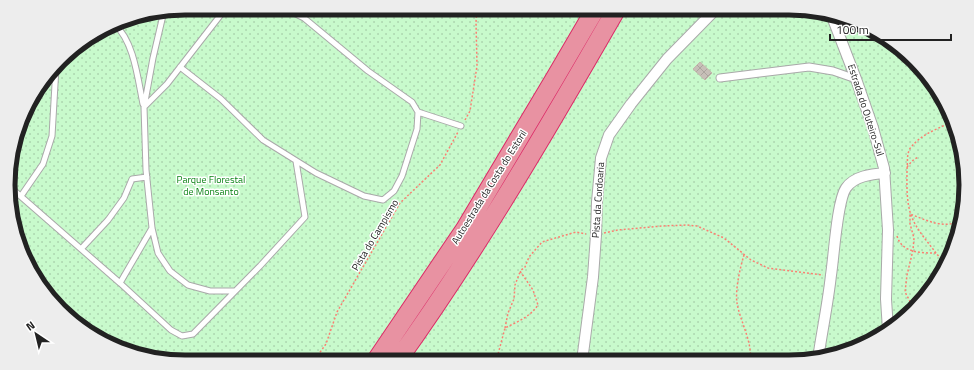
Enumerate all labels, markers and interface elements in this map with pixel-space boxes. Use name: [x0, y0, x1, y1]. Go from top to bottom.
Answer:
scale bar: [830, 16, 951, 42]
text: 100 m: [836, 20, 869, 39]
street label: Estrada do Outeiro-Sul: [844, 62, 888, 158]
street label: Autoestrada da Costa do Estoril: [448, 127, 530, 247]
street label: Pista da Cordoaria: [588, 161, 608, 239]
park label: Parque Florestal de Monsanto: [177, 172, 245, 199]
street label: Pista do Campismo: [348, 196, 402, 274]
north arrow: [16, 314, 56, 354]
text: N: [23, 317, 38, 335]

